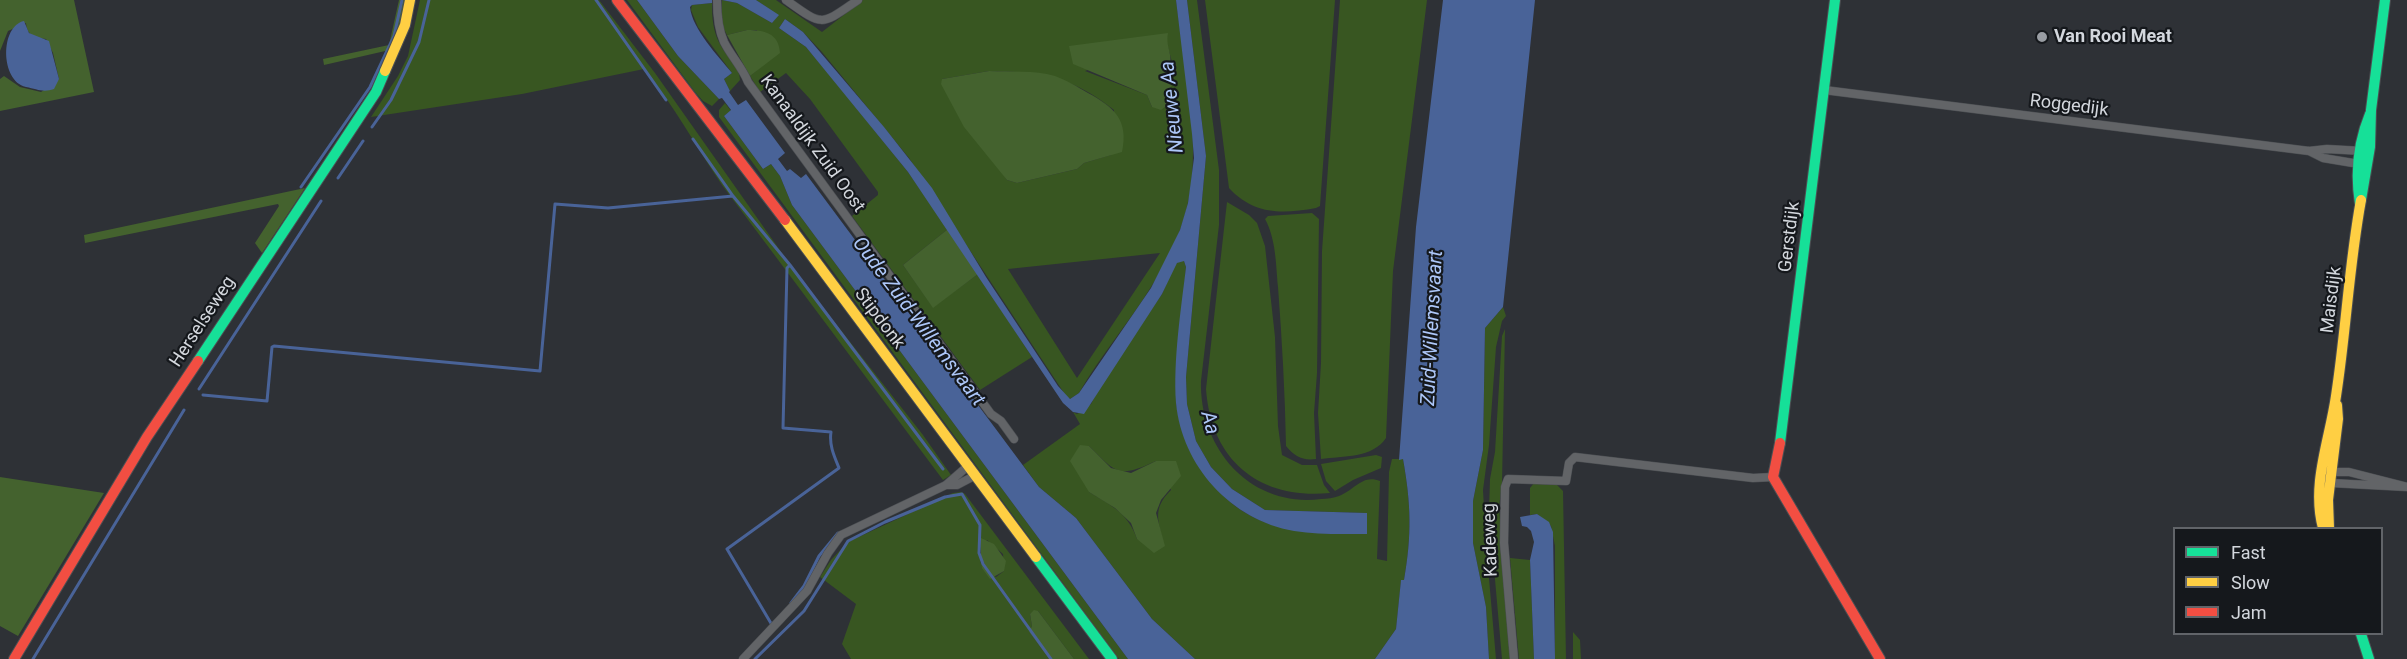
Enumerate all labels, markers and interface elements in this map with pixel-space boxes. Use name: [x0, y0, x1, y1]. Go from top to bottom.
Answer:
place label: Van Rooi Meat: [2054, 26, 2172, 48]
marker: Van Rooi Meat: [2035, 30, 2049, 44]
water label: Nieuwe Aa: [1156, 60, 1190, 154]
street label: Kanaaldijk Zuid Oost: [755, 71, 869, 217]
street label: Roggedijk: [2028, 90, 2110, 122]
street label: Gerstdijk: [1775, 200, 1805, 274]
water label: Oude Zuid-Willemsvaart: [847, 233, 989, 411]
water label: Zuid-Willemsvaart: [1417, 250, 1449, 406]
street label: Maisdijk: [2317, 265, 2347, 335]
street label: Herselseweg: [166, 273, 240, 371]
street label: Stipdonk: [849, 284, 909, 354]
water label: Aa: [1194, 409, 1224, 437]
street label: Kadeweg: [1479, 503, 1503, 577]
legend: [2173, 527, 2383, 635]
text: Fast: [2231, 542, 2266, 563]
text: Slow: [2231, 572, 2270, 593]
text: Jam: [2231, 602, 2267, 623]

